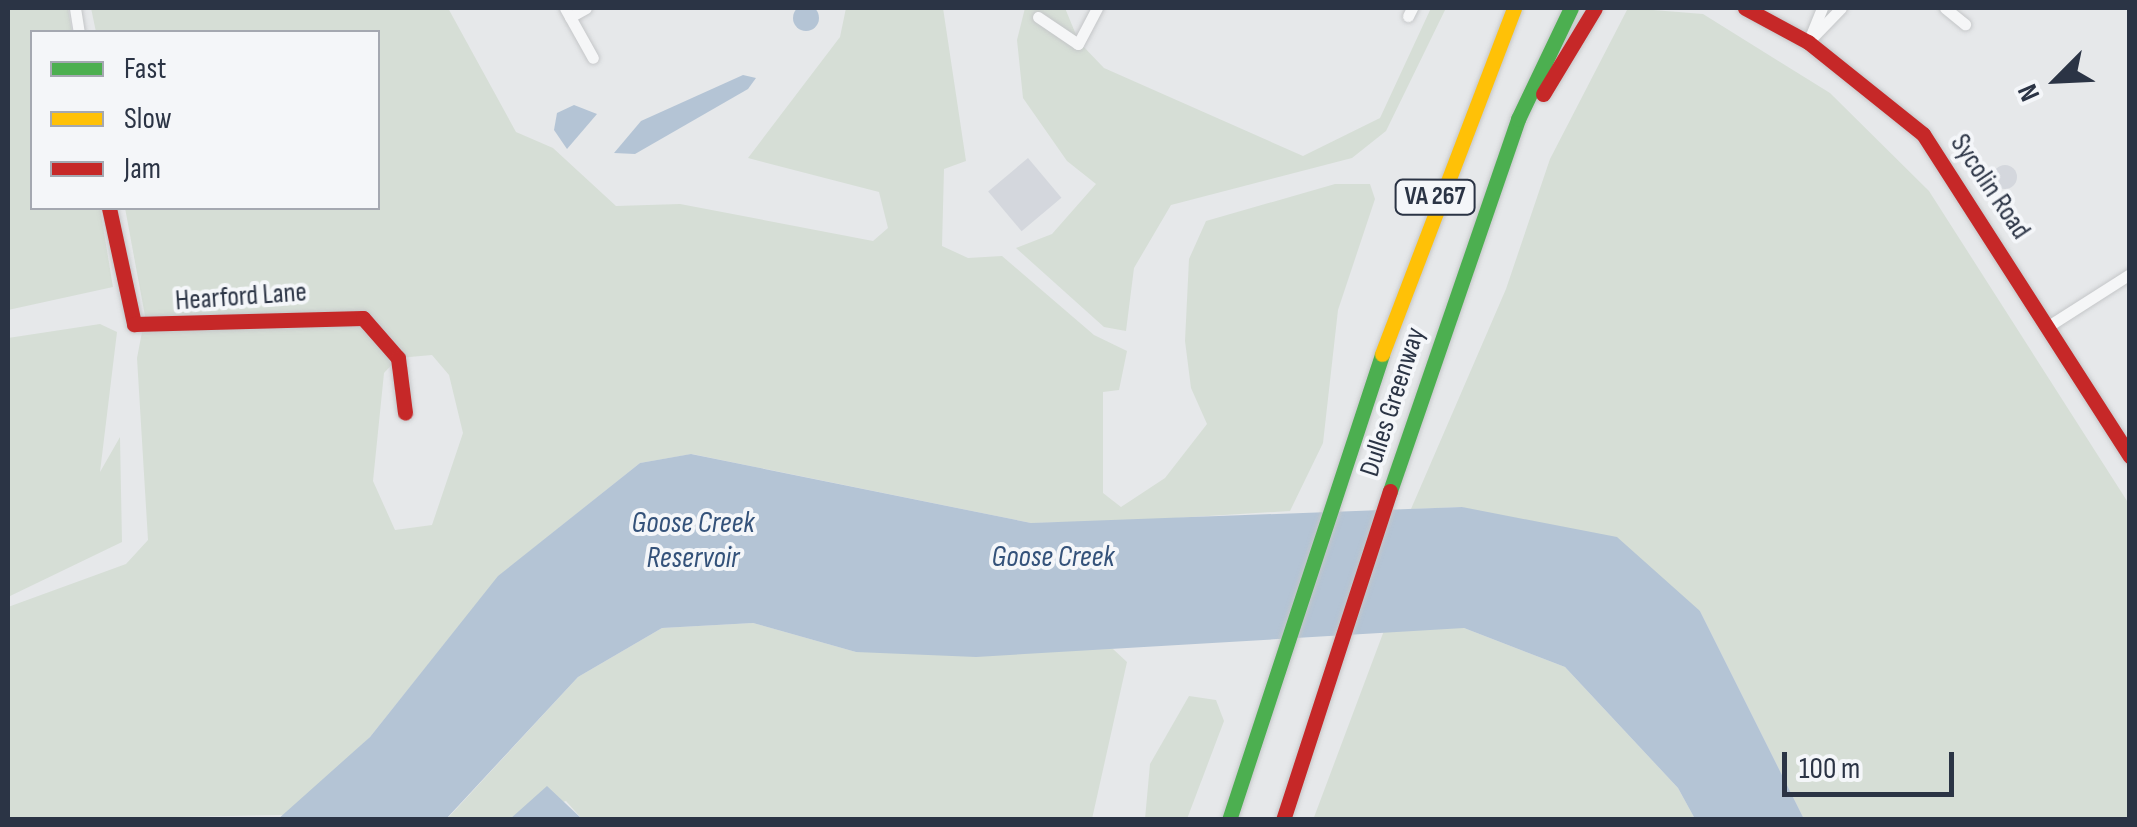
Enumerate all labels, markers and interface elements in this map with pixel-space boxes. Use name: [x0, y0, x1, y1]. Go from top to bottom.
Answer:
legend: [30, 30, 380, 210]
north arrow: [2007, 30, 2107, 130]
text: Fast: [124, 51, 166, 87]
text: N: [2011, 79, 2047, 106]
text: Slow: [124, 101, 172, 137]
street label: Sycolin Road: [1943, 128, 2037, 246]
text: Jam: [124, 151, 161, 187]
road number: VA 267: [1392, 177, 1478, 217]
street label: Hearford Lane: [174, 276, 308, 318]
street label: Dulles Greenway: [1353, 323, 1433, 481]
water label: Goose Creek Reservoir: [632, 505, 754, 576]
water label: Goose Creek: [992, 539, 1114, 575]
scale bar: [1787, 732, 1960, 794]
text: 100 m: [1799, 751, 1860, 787]

